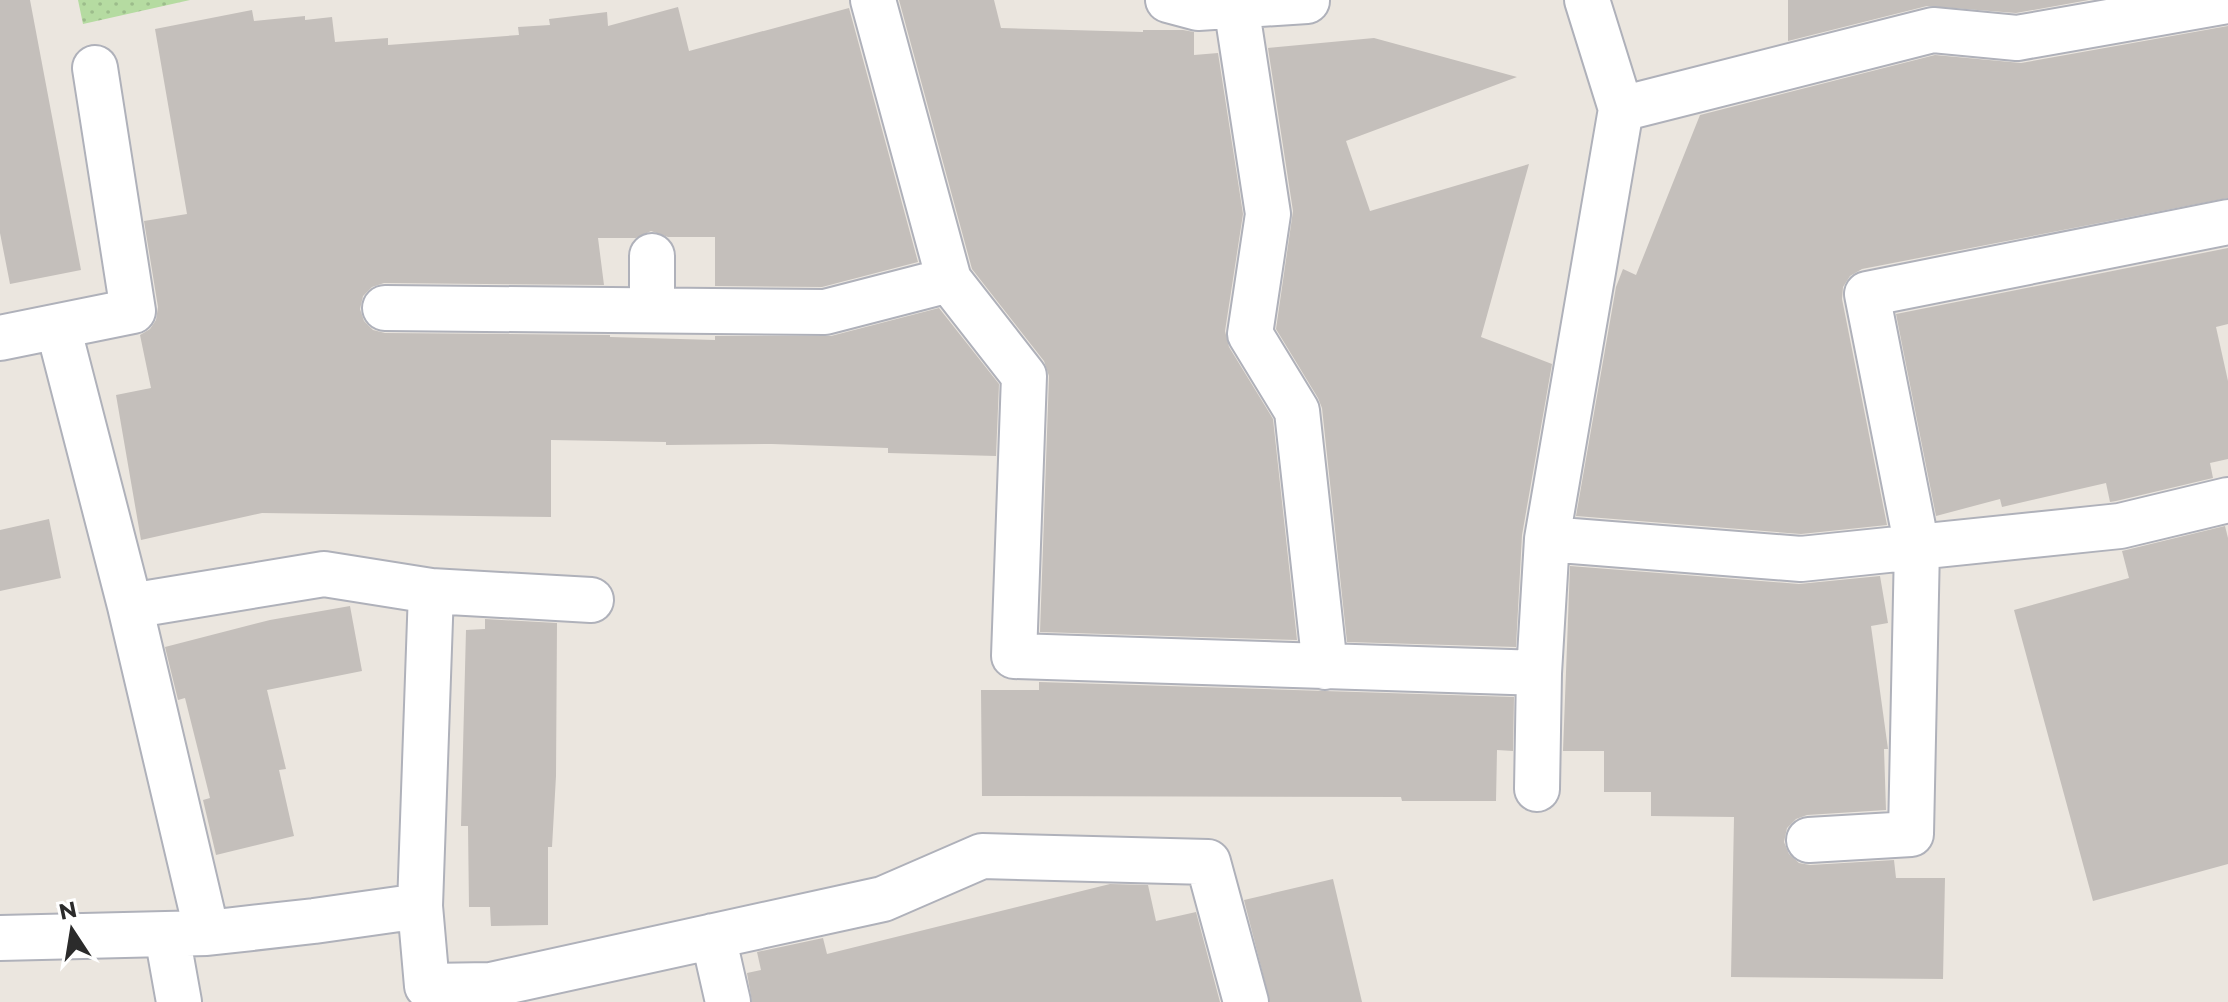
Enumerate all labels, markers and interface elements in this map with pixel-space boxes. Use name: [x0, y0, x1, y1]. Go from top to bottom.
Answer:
north arrow: [32, 890, 112, 970]
text: N: [56, 896, 79, 926]

